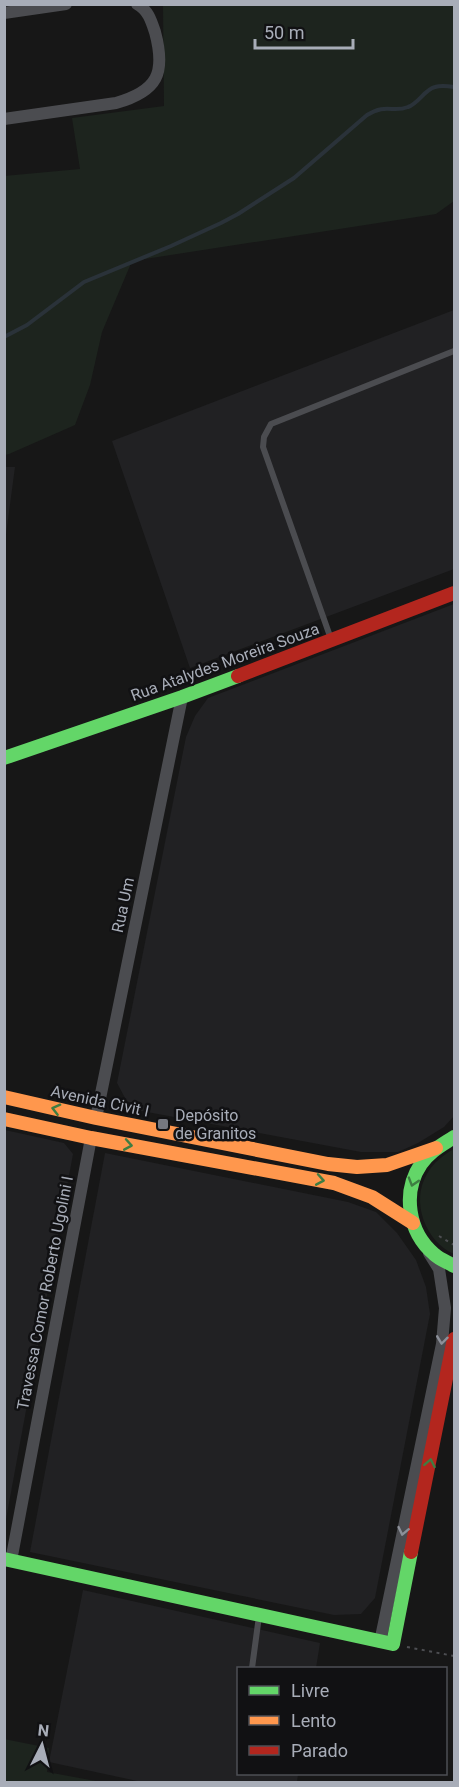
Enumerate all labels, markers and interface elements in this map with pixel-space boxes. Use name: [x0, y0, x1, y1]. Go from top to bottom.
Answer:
scale bar: [255, 12, 352, 50]
text: 50 m: [264, 22, 304, 43]
street label: Rua Atalydes Moreira Souza: [128, 619, 322, 705]
street label: Rua Um: [108, 876, 138, 934]
street label: Avenida Civit I: [49, 1081, 151, 1121]
one-way arrow: [51, 1103, 61, 1116]
place label: Depósito de Granitos: [175, 1106, 256, 1143]
marker: Depósito de Granitos: [156, 1117, 170, 1131]
one-way arrow: [123, 1138, 133, 1151]
one-way arrow: [314, 1173, 324, 1186]
street label: Travessa Comor Roberto Ugolini I: [13, 1174, 77, 1412]
one-way arrow: [408, 1176, 420, 1187]
one-way arrow: [436, 1336, 449, 1345]
one-way arrow: [422, 1458, 435, 1468]
one-way arrow: [397, 1526, 410, 1536]
legend: [237, 1667, 447, 1775]
text: Livre: [291, 1680, 329, 1701]
text: Lento: [291, 1710, 336, 1731]
north arrow: [12, 1715, 72, 1775]
text: N: [37, 1721, 50, 1741]
text: Parado: [291, 1740, 348, 1761]

